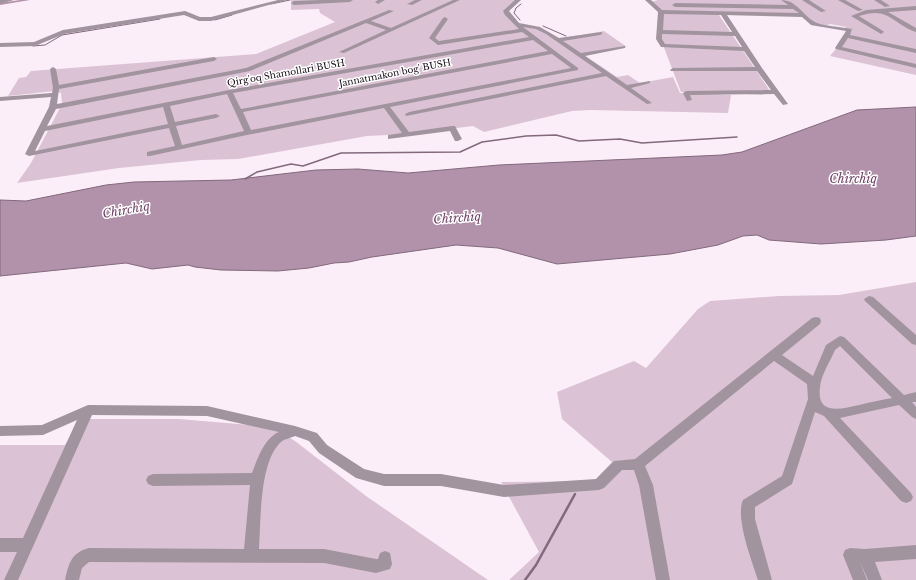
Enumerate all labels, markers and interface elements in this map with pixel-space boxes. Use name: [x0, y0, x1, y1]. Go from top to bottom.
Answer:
street label: Jannatmakon bog' BUSH: [337, 56, 452, 89]
street label: Qirg'oq Shamollari BUSH: [226, 57, 346, 88]
water label: Chirchiq: [829, 171, 877, 186]
water label: Chirchiq: [101, 198, 151, 221]
water label: Chirchiq: [433, 208, 482, 227]

